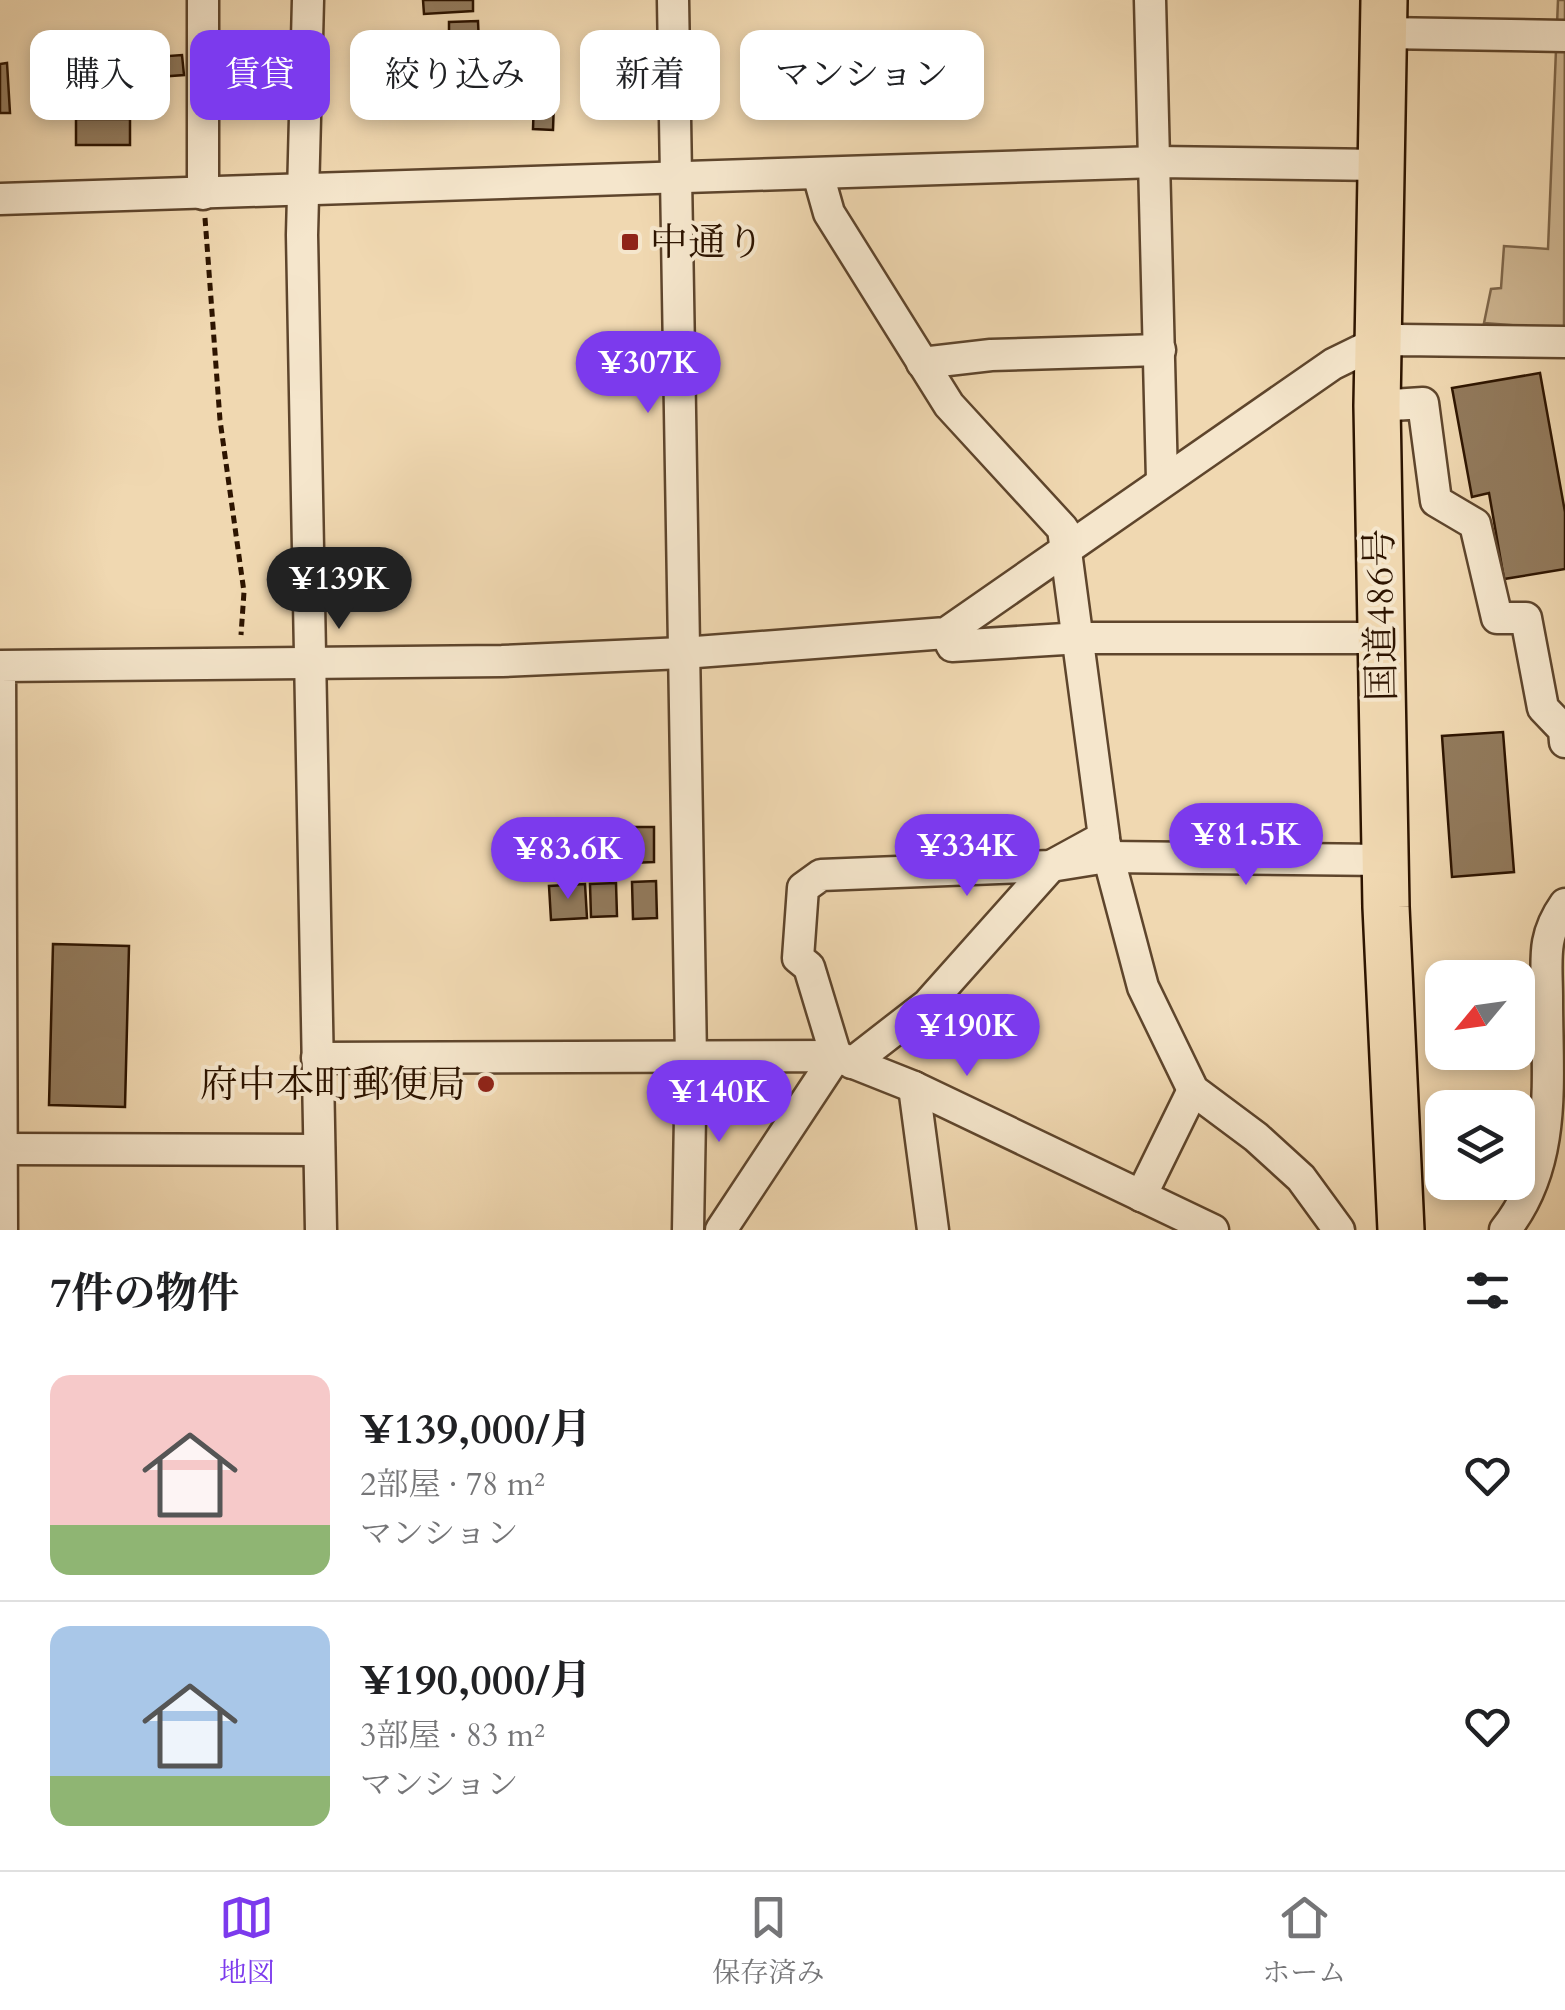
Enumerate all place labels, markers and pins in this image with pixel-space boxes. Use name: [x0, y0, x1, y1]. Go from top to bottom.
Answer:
place label: 中通り: [650, 217, 764, 269]
marker: 中通り: [619, 231, 641, 253]
pin: ¥307K: [578, 331, 718, 416]
pin: ¥139K: [269, 547, 409, 632]
pin: ¥81.5K: [1165, 803, 1327, 888]
pin: ¥334K: [897, 814, 1037, 899]
pin: ¥83.6K: [487, 817, 649, 902]
pin: ¥190K: [897, 994, 1037, 1079]
place label: 府中本町郵便局: [200, 1059, 466, 1111]
pin: ¥140K: [649, 1060, 789, 1145]
marker: 府中本町郵便局: [475, 1073, 497, 1095]

